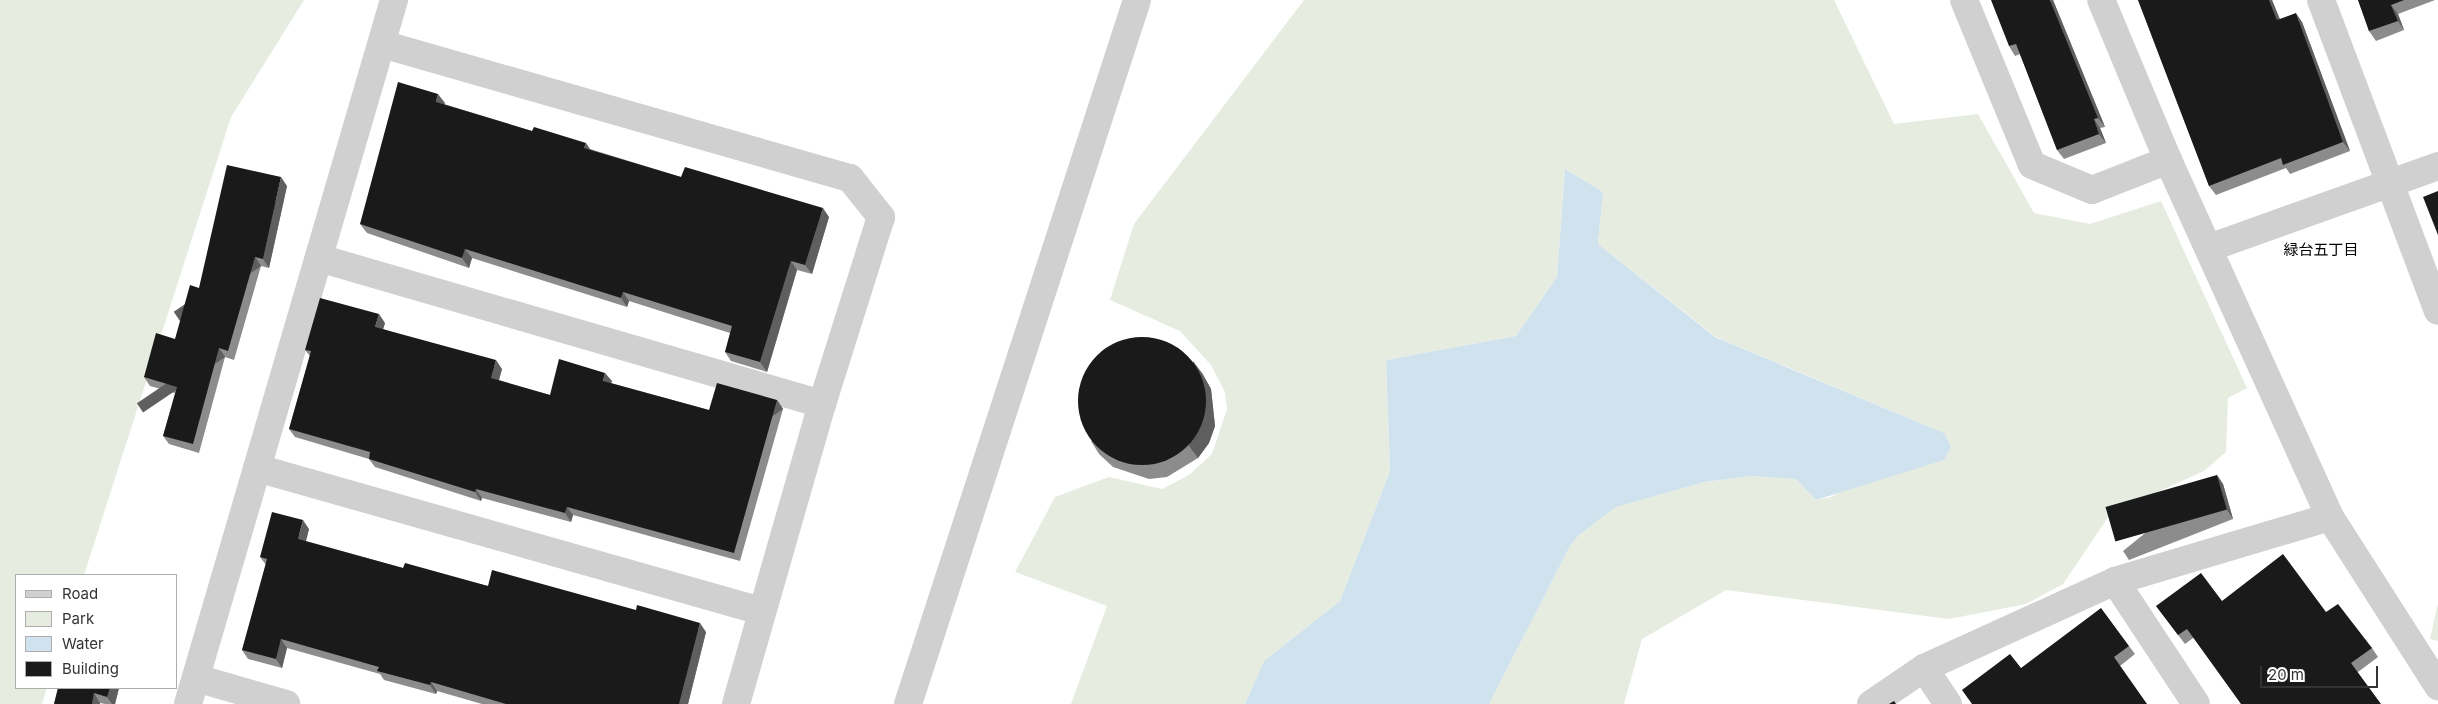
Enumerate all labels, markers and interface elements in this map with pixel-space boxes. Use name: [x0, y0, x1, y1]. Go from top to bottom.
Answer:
district label: 緑台五丁目: [2284, 241, 2358, 259]
legend: [15, 574, 178, 689]
text: Road: [62, 584, 98, 603]
text: Park: [62, 609, 94, 628]
text: Water: [62, 634, 104, 653]
scale bar: [2263, 656, 2380, 688]
text: Building: [62, 659, 119, 678]
text: 20 m: [2268, 665, 2304, 684]

